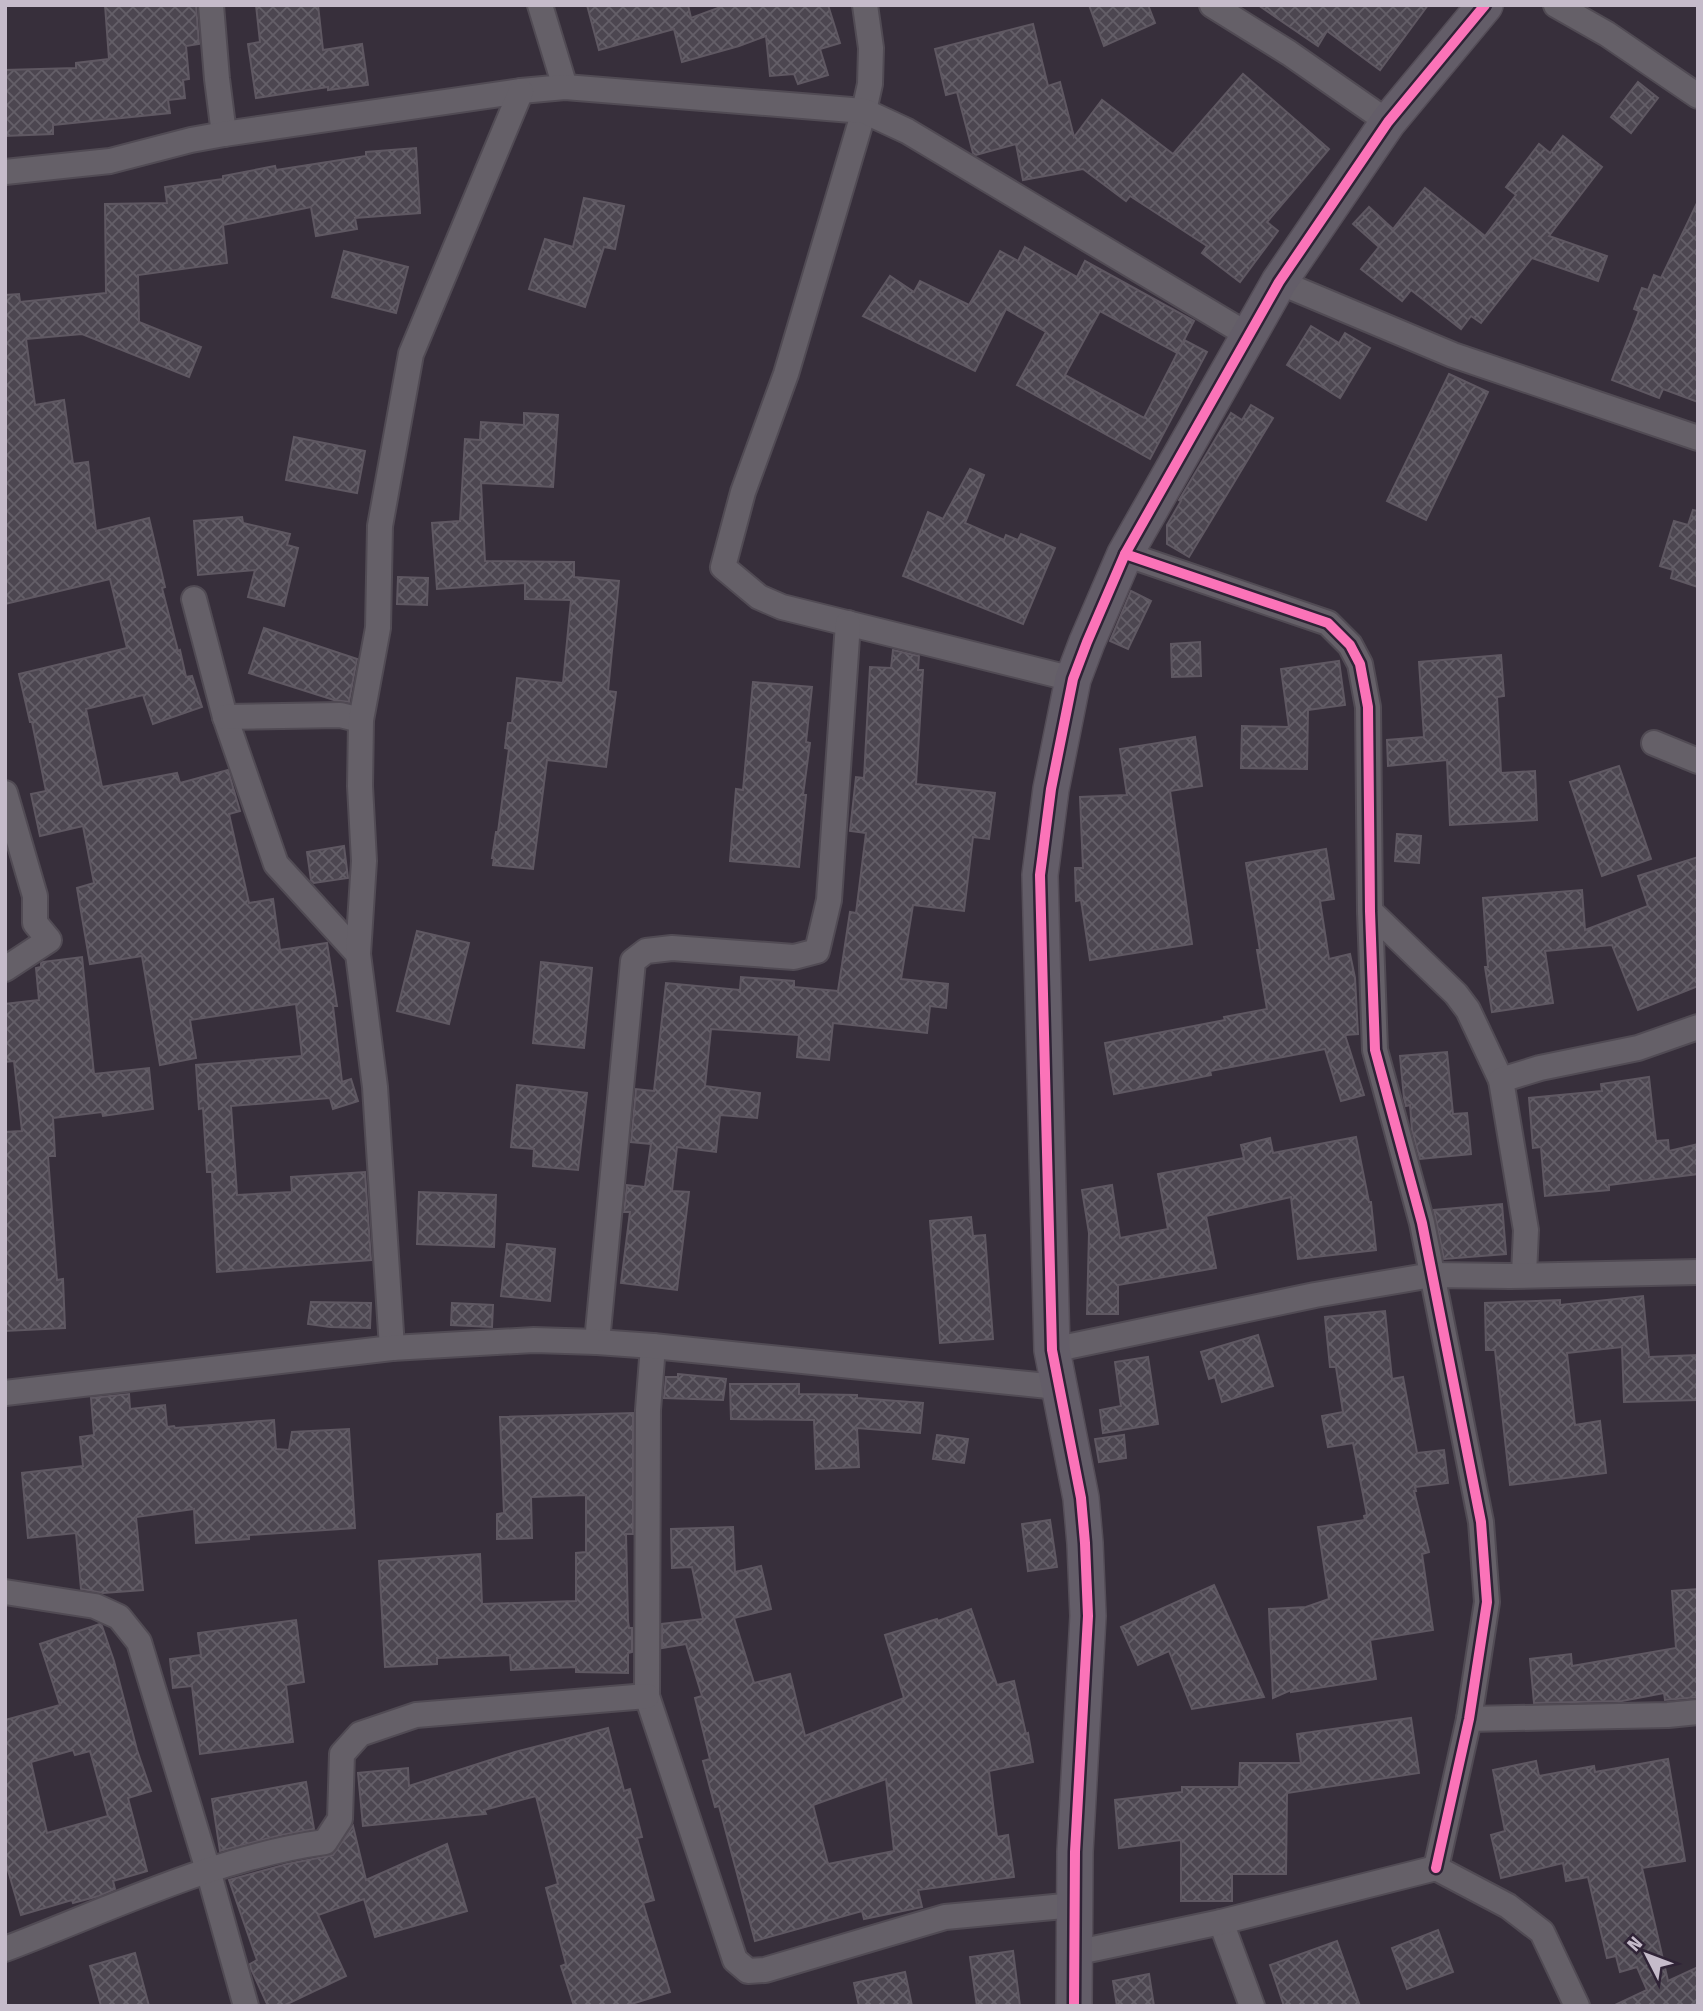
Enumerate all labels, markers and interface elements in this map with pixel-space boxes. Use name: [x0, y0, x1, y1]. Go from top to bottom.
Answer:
north arrow: [1612, 1920, 1682, 1990]
text: N: [1622, 1932, 1647, 1956]

